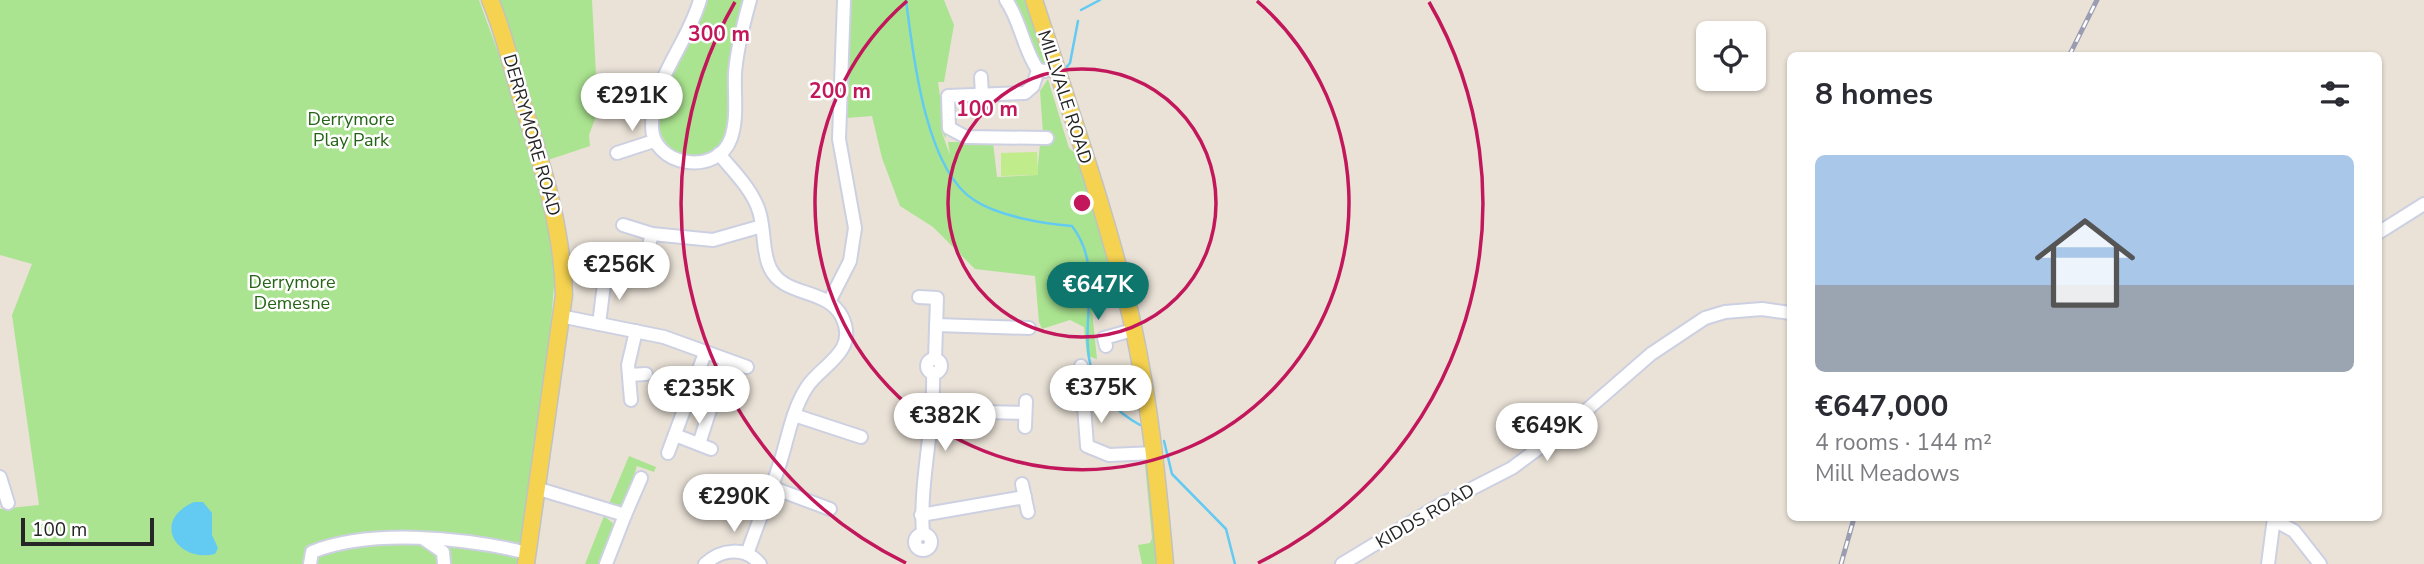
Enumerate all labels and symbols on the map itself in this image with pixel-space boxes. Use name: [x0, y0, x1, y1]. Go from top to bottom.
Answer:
text: 300 m: [688, 20, 750, 48]
street label: MILLVALE ROAD: [1032, 27, 1098, 167]
street label: DERRYMORE ROAD: [497, 51, 567, 219]
pin: €291K: [583, 74, 681, 133]
text: 200 m: [809, 77, 871, 105]
text: 100 m: [956, 95, 1018, 123]
park label: Derrymore Play Park: [308, 107, 394, 152]
centre of rings: [1070, 191, 1094, 215]
pin: €256K: [570, 243, 668, 302]
pin: €647K: [1049, 262, 1147, 322]
park label: Derrymore Demesne: [249, 270, 335, 315]
pin: €235K: [650, 366, 748, 426]
pin: €375K: [1052, 366, 1150, 425]
pin: €382K: [896, 393, 994, 453]
pin: €649K: [1498, 404, 1596, 463]
pin: €290K: [685, 475, 783, 534]
street label: KIDDS ROAD: [1371, 478, 1479, 554]
scale bar: [21, 515, 154, 547]

